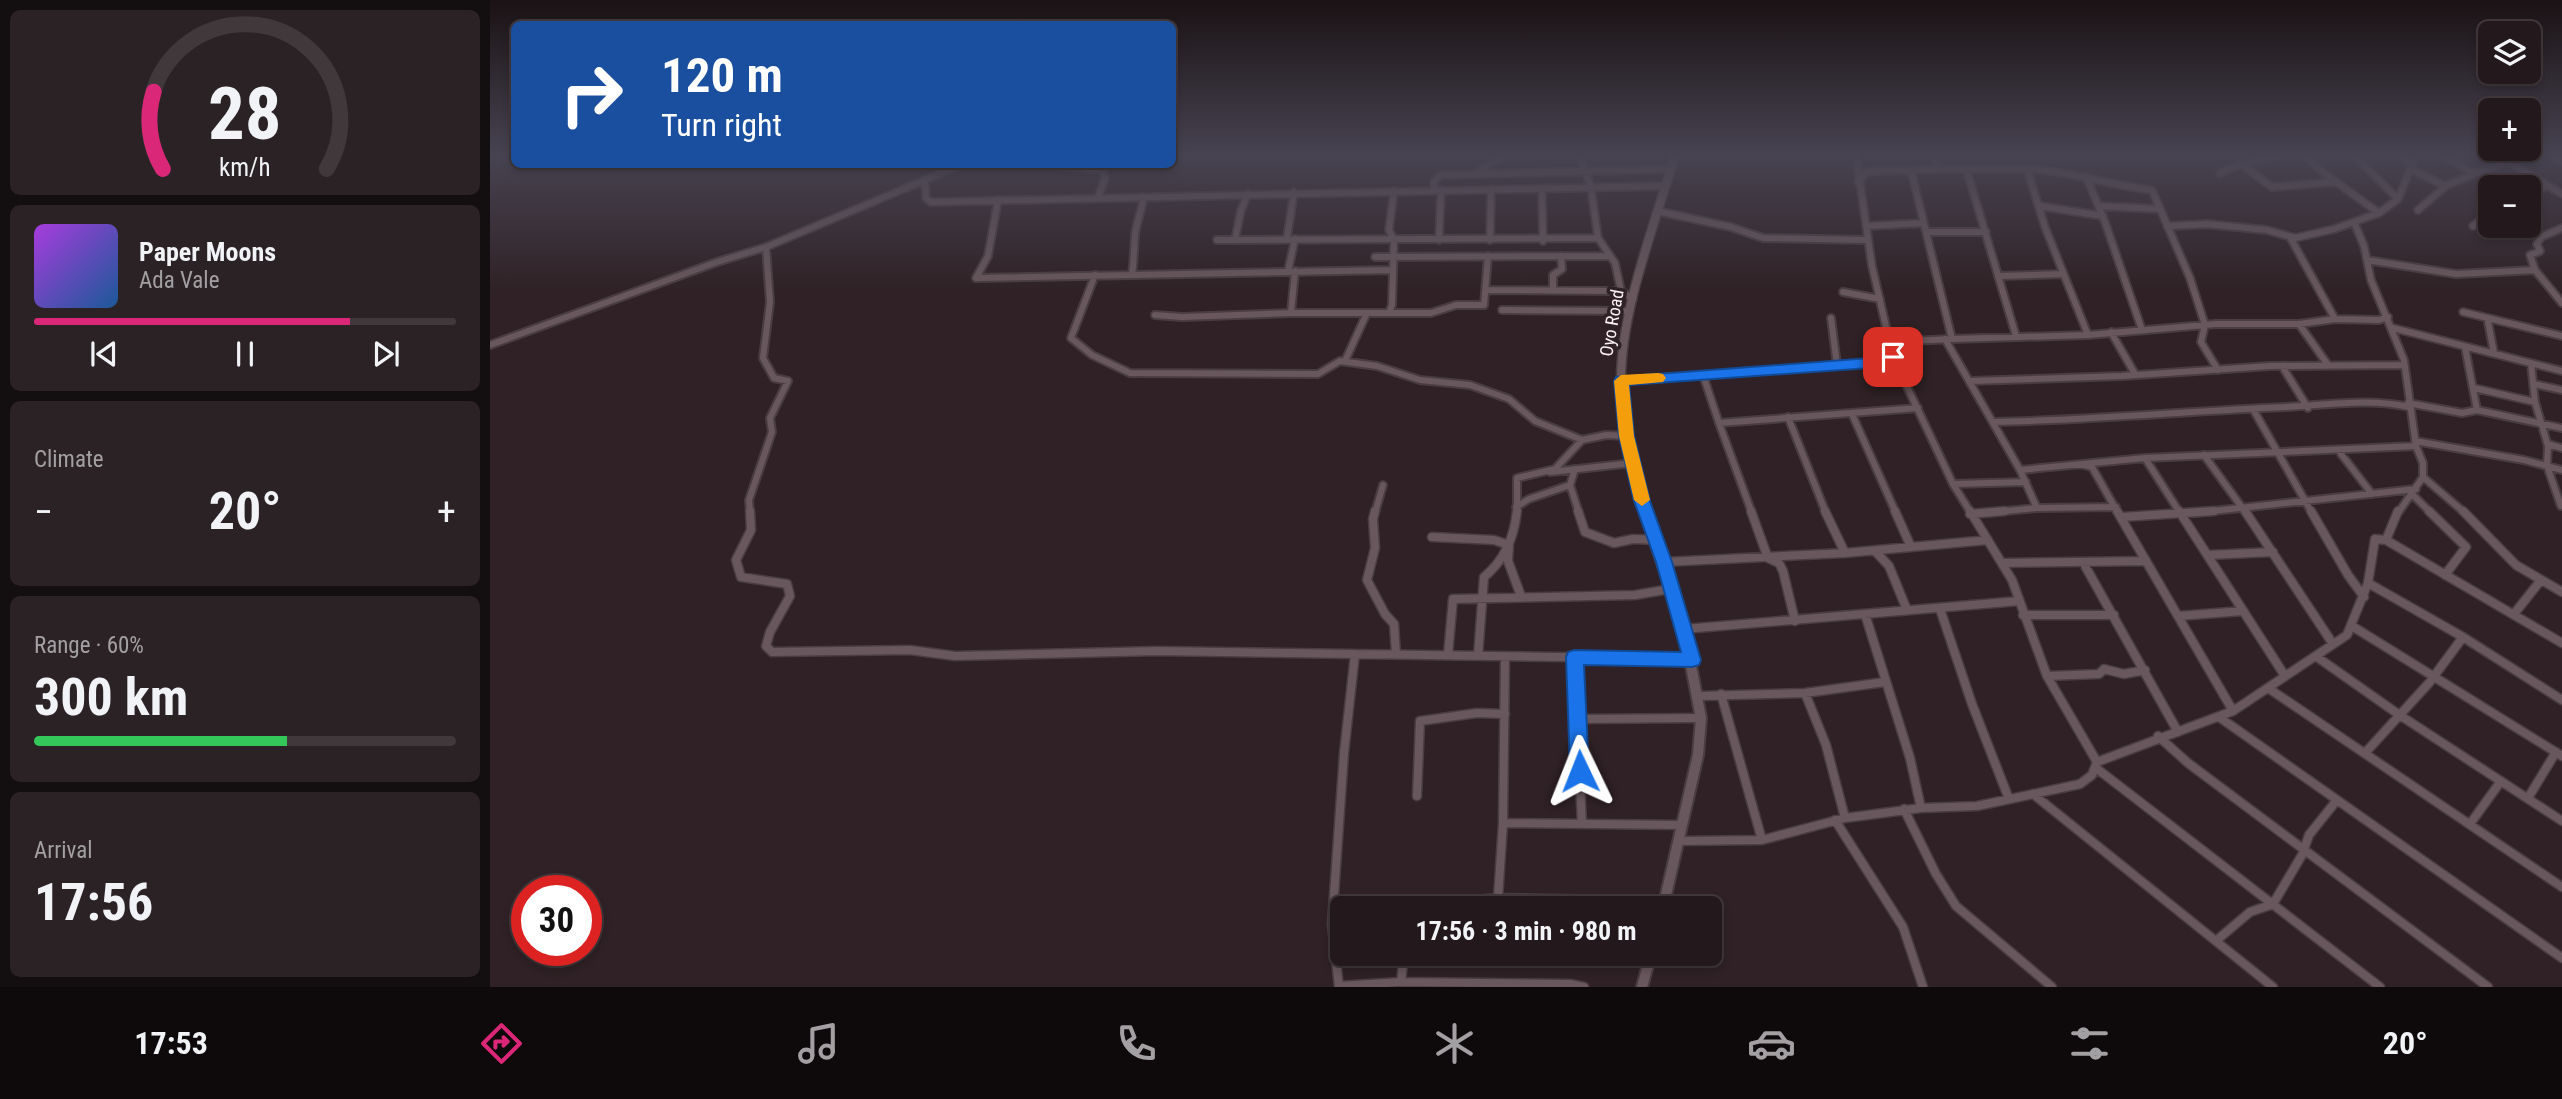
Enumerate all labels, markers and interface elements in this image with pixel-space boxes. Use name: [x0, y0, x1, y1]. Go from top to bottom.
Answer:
map controls: [2478, 21, 2541, 238]
button: layers: [2478, 21, 2541, 84]
text: 120 m: [661, 47, 783, 104]
icon: right: [546, 49, 637, 140]
text: 28: [208, 71, 282, 157]
button: +: [2478, 98, 2541, 161]
text: Turn right: [661, 106, 782, 144]
text: km/h: [219, 153, 271, 182]
button: −: [2478, 175, 2541, 238]
text: Paper Moons: [139, 237, 276, 267]
text: Ada Vale: [139, 267, 219, 294]
street label: Oyo Road: [1595, 288, 1628, 358]
pin: [1863, 327, 1923, 387]
icon: previous: [85, 335, 123, 373]
icon: pause: [226, 335, 264, 373]
icon: next: [367, 335, 405, 373]
icon: arrive: [1874, 338, 1912, 376]
text: Climate: [34, 446, 104, 473]
text: 20°: [209, 481, 281, 542]
text: −: [34, 490, 53, 534]
text: +: [437, 490, 456, 534]
text: Range · 60%: [34, 632, 144, 659]
text: 300 km: [34, 667, 188, 728]
position arrow: [1543, 734, 1617, 808]
text: Arrival: [34, 837, 93, 864]
text: 17:56: [34, 872, 153, 933]
speed limit sign: 30: [511, 875, 602, 966]
text: 17:56 · 3 min · 980 m: [1416, 916, 1636, 946]
icon: directions: [477, 1019, 526, 1068]
icon: music: [794, 1019, 843, 1068]
icon: phone: [1112, 1019, 1161, 1068]
icon: climate: [1430, 1019, 1479, 1068]
icon: car: [1747, 1019, 1796, 1068]
icon: filters: [2065, 1019, 2114, 1068]
text: 17:53: [134, 1024, 208, 1062]
text: 20°: [2383, 1024, 2428, 1062]

